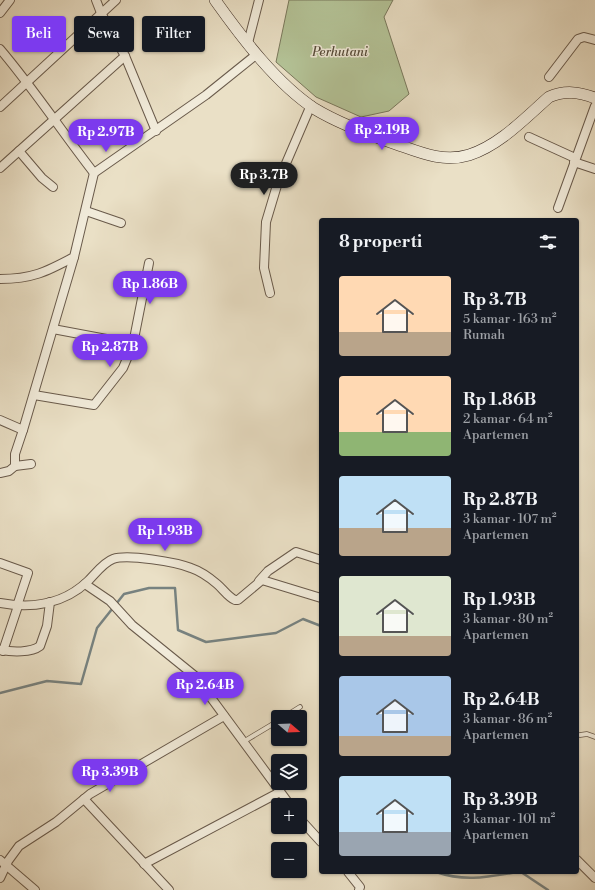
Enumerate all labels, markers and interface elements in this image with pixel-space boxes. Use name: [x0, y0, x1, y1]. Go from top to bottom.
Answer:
chip: Beli: [12, 16, 66, 52]
chip: Sewa: [74, 16, 134, 52]
chip: Filter: [142, 16, 205, 52]
park label: Perhutani: [311, 44, 369, 60]
pin: Rp 2.19B: [341, 117, 423, 151]
pin: Rp 2.97B: [65, 119, 147, 153]
text: Rp 2.19B: [354, 122, 410, 138]
text: Rp 2.97B: [77, 124, 135, 140]
pin: Rp 3.7B: [227, 162, 301, 196]
text: Rp 3.7B: [240, 167, 288, 183]
text: 8 properti: [339, 231, 422, 253]
icon: filters: [537, 231, 559, 253]
pin: Rp 1.86B: [109, 271, 191, 305]
text: Rp 1.86B: [122, 276, 178, 292]
text: Rp 3.7B: [463, 289, 527, 311]
icon: home: [371, 292, 419, 340]
text: 5 kamar · 163 m²: [463, 311, 557, 327]
text: Rumah: [463, 327, 505, 343]
pin: Rp 2.87B: [69, 334, 151, 368]
text: Rp 2.87B: [81, 339, 139, 355]
text: Rp 1.86B: [463, 389, 536, 411]
icon: home: [371, 392, 419, 440]
text: 2 kamar · 64 m²: [463, 411, 552, 427]
text: Apartemen: [463, 427, 529, 443]
text: Rp 2.87B: [463, 489, 538, 511]
icon: home: [371, 492, 419, 540]
text: 3 kamar · 107 m²: [463, 511, 557, 527]
pin: Rp 1.93B: [124, 518, 206, 552]
text: Rp 1.93B: [137, 523, 193, 539]
text: Apartemen: [463, 527, 529, 543]
text: Rp 1.93B: [463, 589, 536, 611]
icon: home: [371, 592, 419, 640]
text: 3 kamar · 80 m²: [463, 611, 553, 627]
text: Apartemen: [463, 627, 529, 643]
pin: Rp 2.64B: [164, 672, 246, 706]
text: Rp 2.64B: [176, 677, 234, 693]
text: Rp 2.64B: [463, 689, 540, 711]
icon: home: [371, 692, 419, 740]
north arrow: [271, 710, 307, 746]
map controls: [271, 710, 307, 878]
text: 3 kamar · 86 m²: [463, 711, 552, 727]
text: Apartemen: [463, 727, 529, 743]
button: layers: [271, 754, 307, 790]
pin: Rp 3.39B: [69, 759, 151, 793]
text: Rp 3.39B: [81, 764, 139, 780]
text: Rp 3.39B: [463, 789, 538, 811]
icon: home: [371, 792, 419, 840]
button: +: [271, 798, 307, 834]
text: 3 kamar · 101 m²: [463, 811, 555, 827]
text: Apartemen: [463, 827, 529, 843]
button: −: [271, 842, 307, 878]

